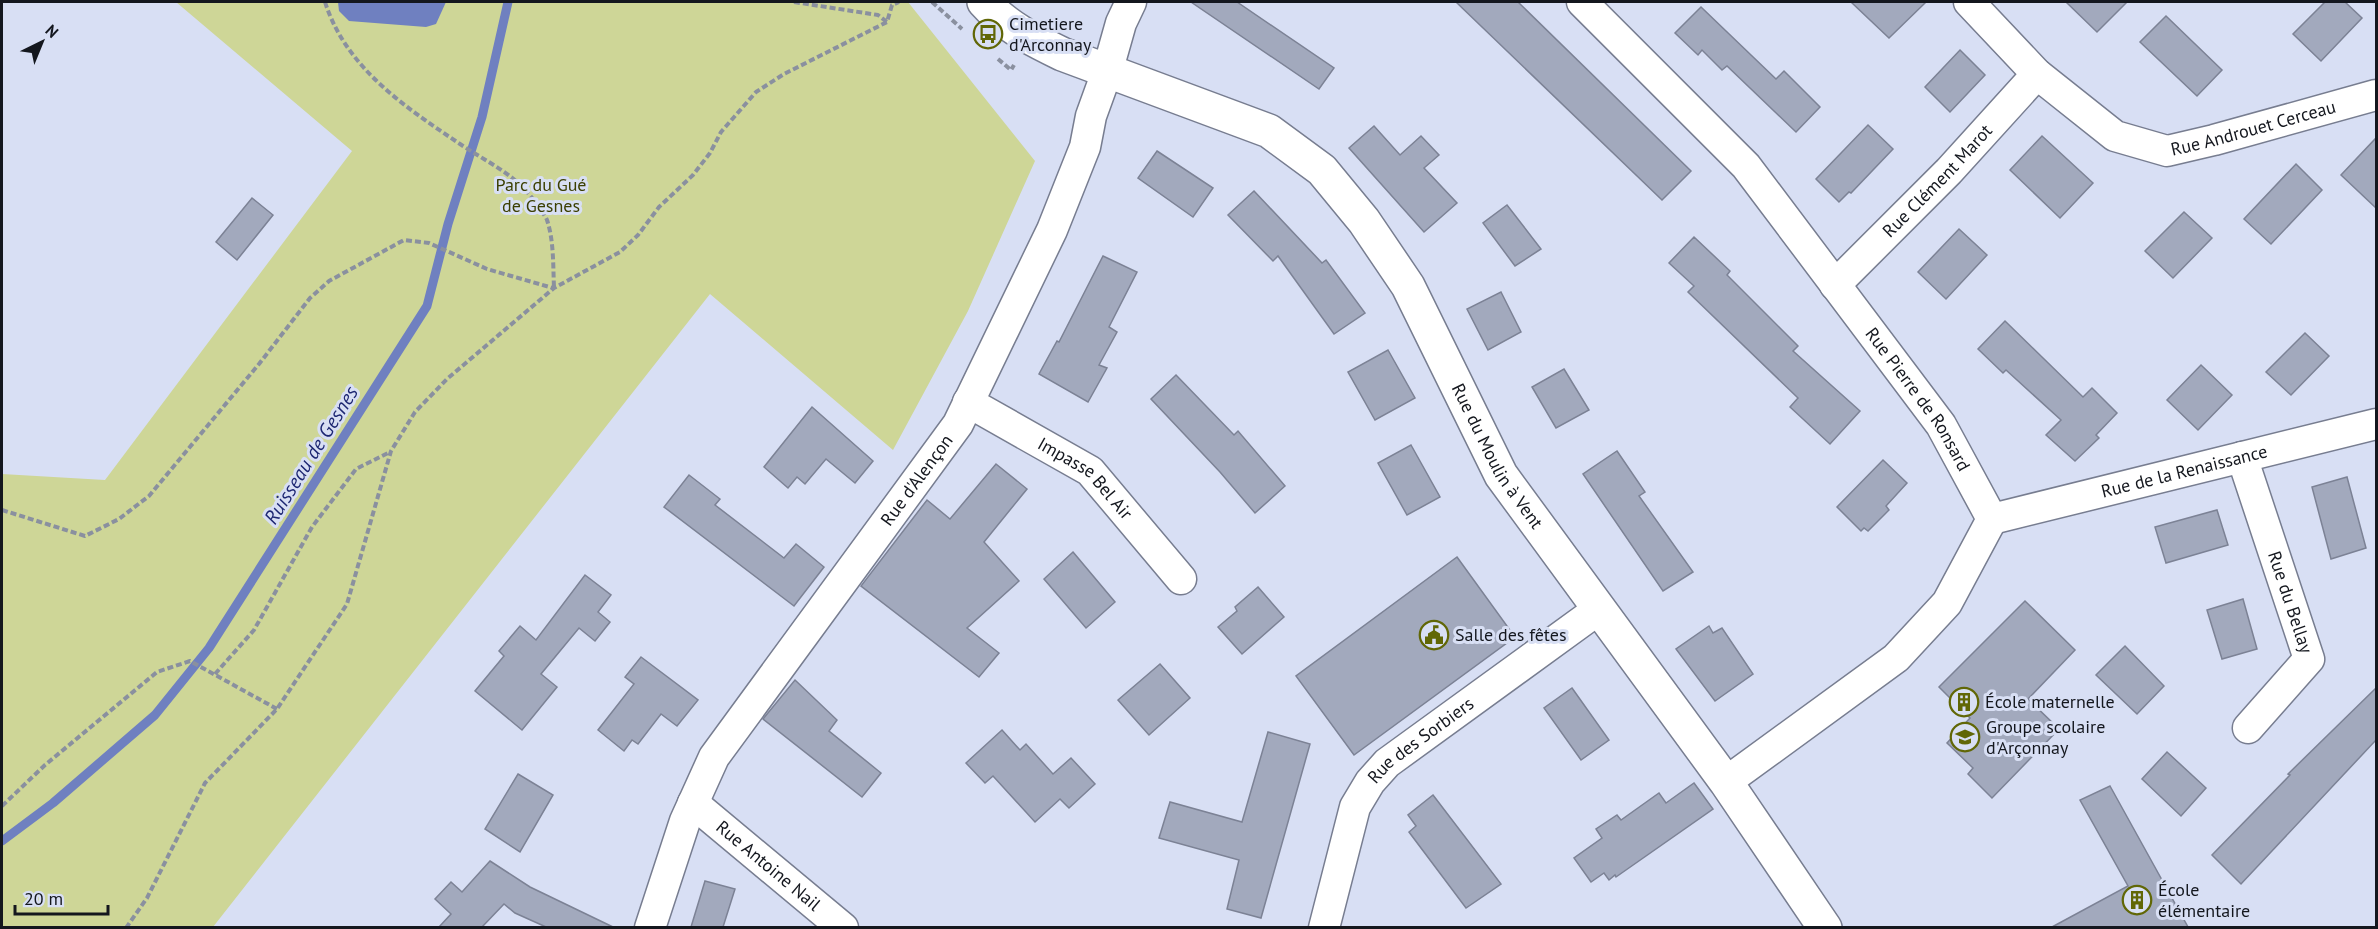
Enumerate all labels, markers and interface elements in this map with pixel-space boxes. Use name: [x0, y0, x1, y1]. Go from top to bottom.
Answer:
north arrow: [12, 12, 72, 72]
place label: Cimetiere d'Arconnay: [1009, 12, 1092, 56]
bus stop icon: Cimetiere d'Arconnay: [972, 18, 1004, 50]
text: N: [42, 20, 63, 42]
street label: Rue Androuet Cerceau: [2168, 95, 2338, 161]
street label: Rue Clément Marot: [1877, 119, 1997, 242]
park label: Parc du Gué de Gesnes: [495, 173, 587, 217]
street label: Rue Pierre de Ronsard: [1861, 323, 1976, 475]
street label: Rue du Moulin à Vent: [1447, 380, 1548, 533]
water label: Ruisseau de Gesnes: [258, 381, 364, 529]
street label: Rue d'Alençon: [875, 430, 958, 530]
street label: Impasse Bel Air: [1034, 432, 1138, 524]
street label: Rue de la Renaissance: [2099, 439, 2270, 503]
street label: Rue du Bellay: [2263, 548, 2318, 657]
public building icon: Salle des fêtes: [1418, 619, 1450, 651]
place label: Salle des fêtes: [1455, 623, 1566, 646]
building icon: École maternelle: [1948, 686, 1980, 718]
place label: École maternelle: [1985, 690, 2115, 713]
street label: Rue des Sorbiers: [1362, 692, 1478, 788]
place label: Groupe scolaire d'Arçonnay: [1986, 715, 2105, 759]
school or university icon: Groupe scolaire d'Arçonnay: [1949, 721, 1981, 753]
street label: Rue Antoine Nail: [712, 815, 826, 916]
scale bar: [15, 878, 108, 916]
place label: École élémentaire: [2158, 878, 2250, 922]
building icon: École élémentaire: [2121, 884, 2153, 916]
text: 20 m: [24, 887, 63, 910]

